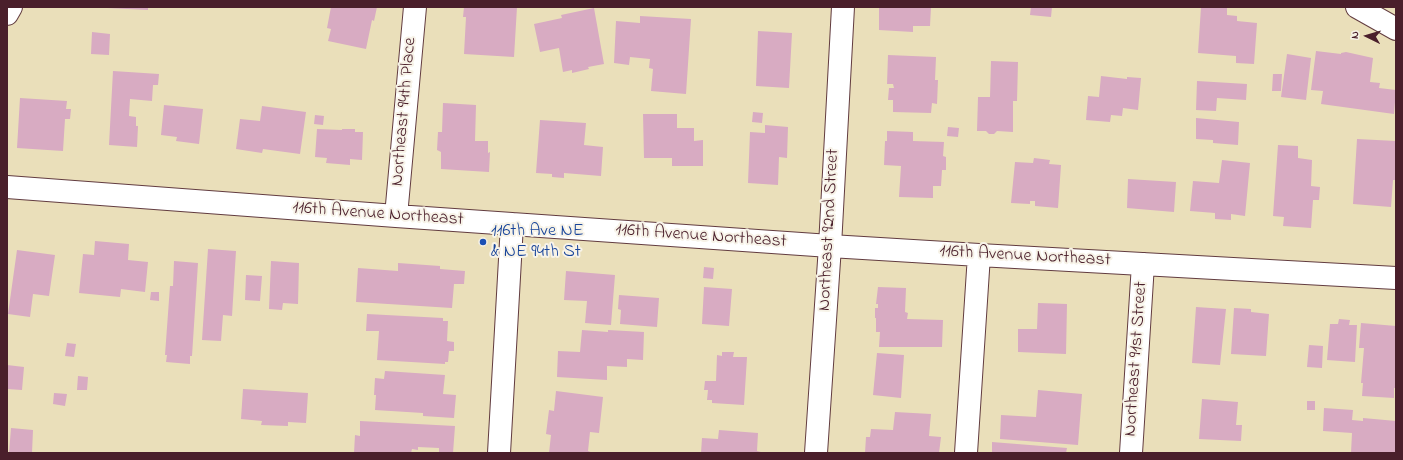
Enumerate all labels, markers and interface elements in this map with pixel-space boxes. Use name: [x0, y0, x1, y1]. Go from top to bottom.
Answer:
north arrow: [1347, 16, 1387, 56]
text: N: [1347, 31, 1363, 39]
street label: Northeast 94th Place: [388, 37, 422, 187]
street label: Northeast 92nd Street: [815, 148, 845, 312]
street label: 116th Avenue Northeast: [292, 198, 464, 232]
street label: 116th Avenue Northeast: [615, 220, 787, 254]
place label: 116th Ave NE & NE 94th St: [491, 221, 584, 264]
marker: 116th Ave NE & NE 94th St: [478, 237, 488, 247]
street label: 116th Avenue Northeast: [939, 242, 1111, 272]
street label: Northeast 91st Street: [1121, 281, 1153, 437]

